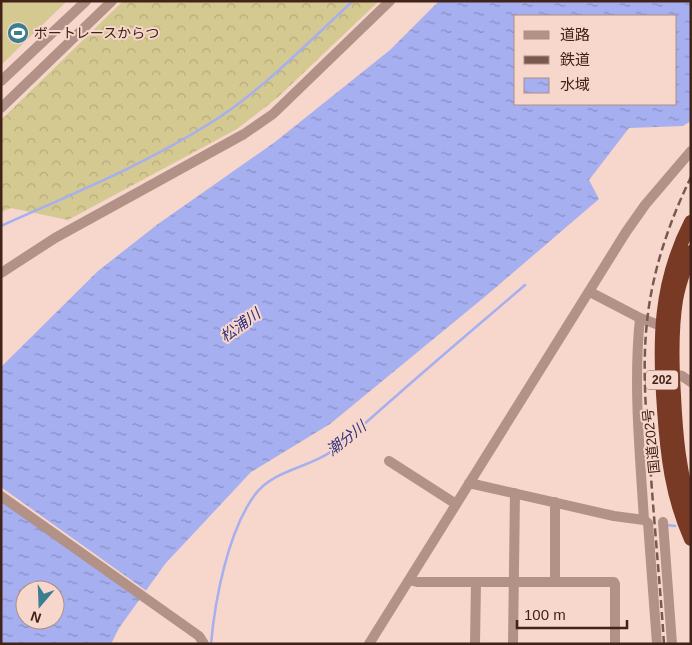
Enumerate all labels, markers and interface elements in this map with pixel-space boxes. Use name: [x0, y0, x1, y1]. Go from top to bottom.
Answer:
legend: [514, 15, 677, 105]
sports icon: ボートレースからつ: [6, 21, 30, 45]
place label: ボートレースからつ: [34, 25, 159, 41]
text: 道路: [560, 26, 590, 43]
text: 鉄道: [560, 51, 590, 68]
text: 水域: [560, 76, 590, 93]
water label: 松浦川: [217, 304, 265, 345]
road number: 202: [646, 370, 678, 390]
street label: 国道202号: [640, 408, 662, 474]
water label: 潮分川: [323, 416, 371, 459]
north arrow: [15, 580, 65, 630]
scale bar: [517, 598, 627, 630]
text: 100 m: [524, 606, 566, 623]
text: N: [28, 608, 43, 627]

